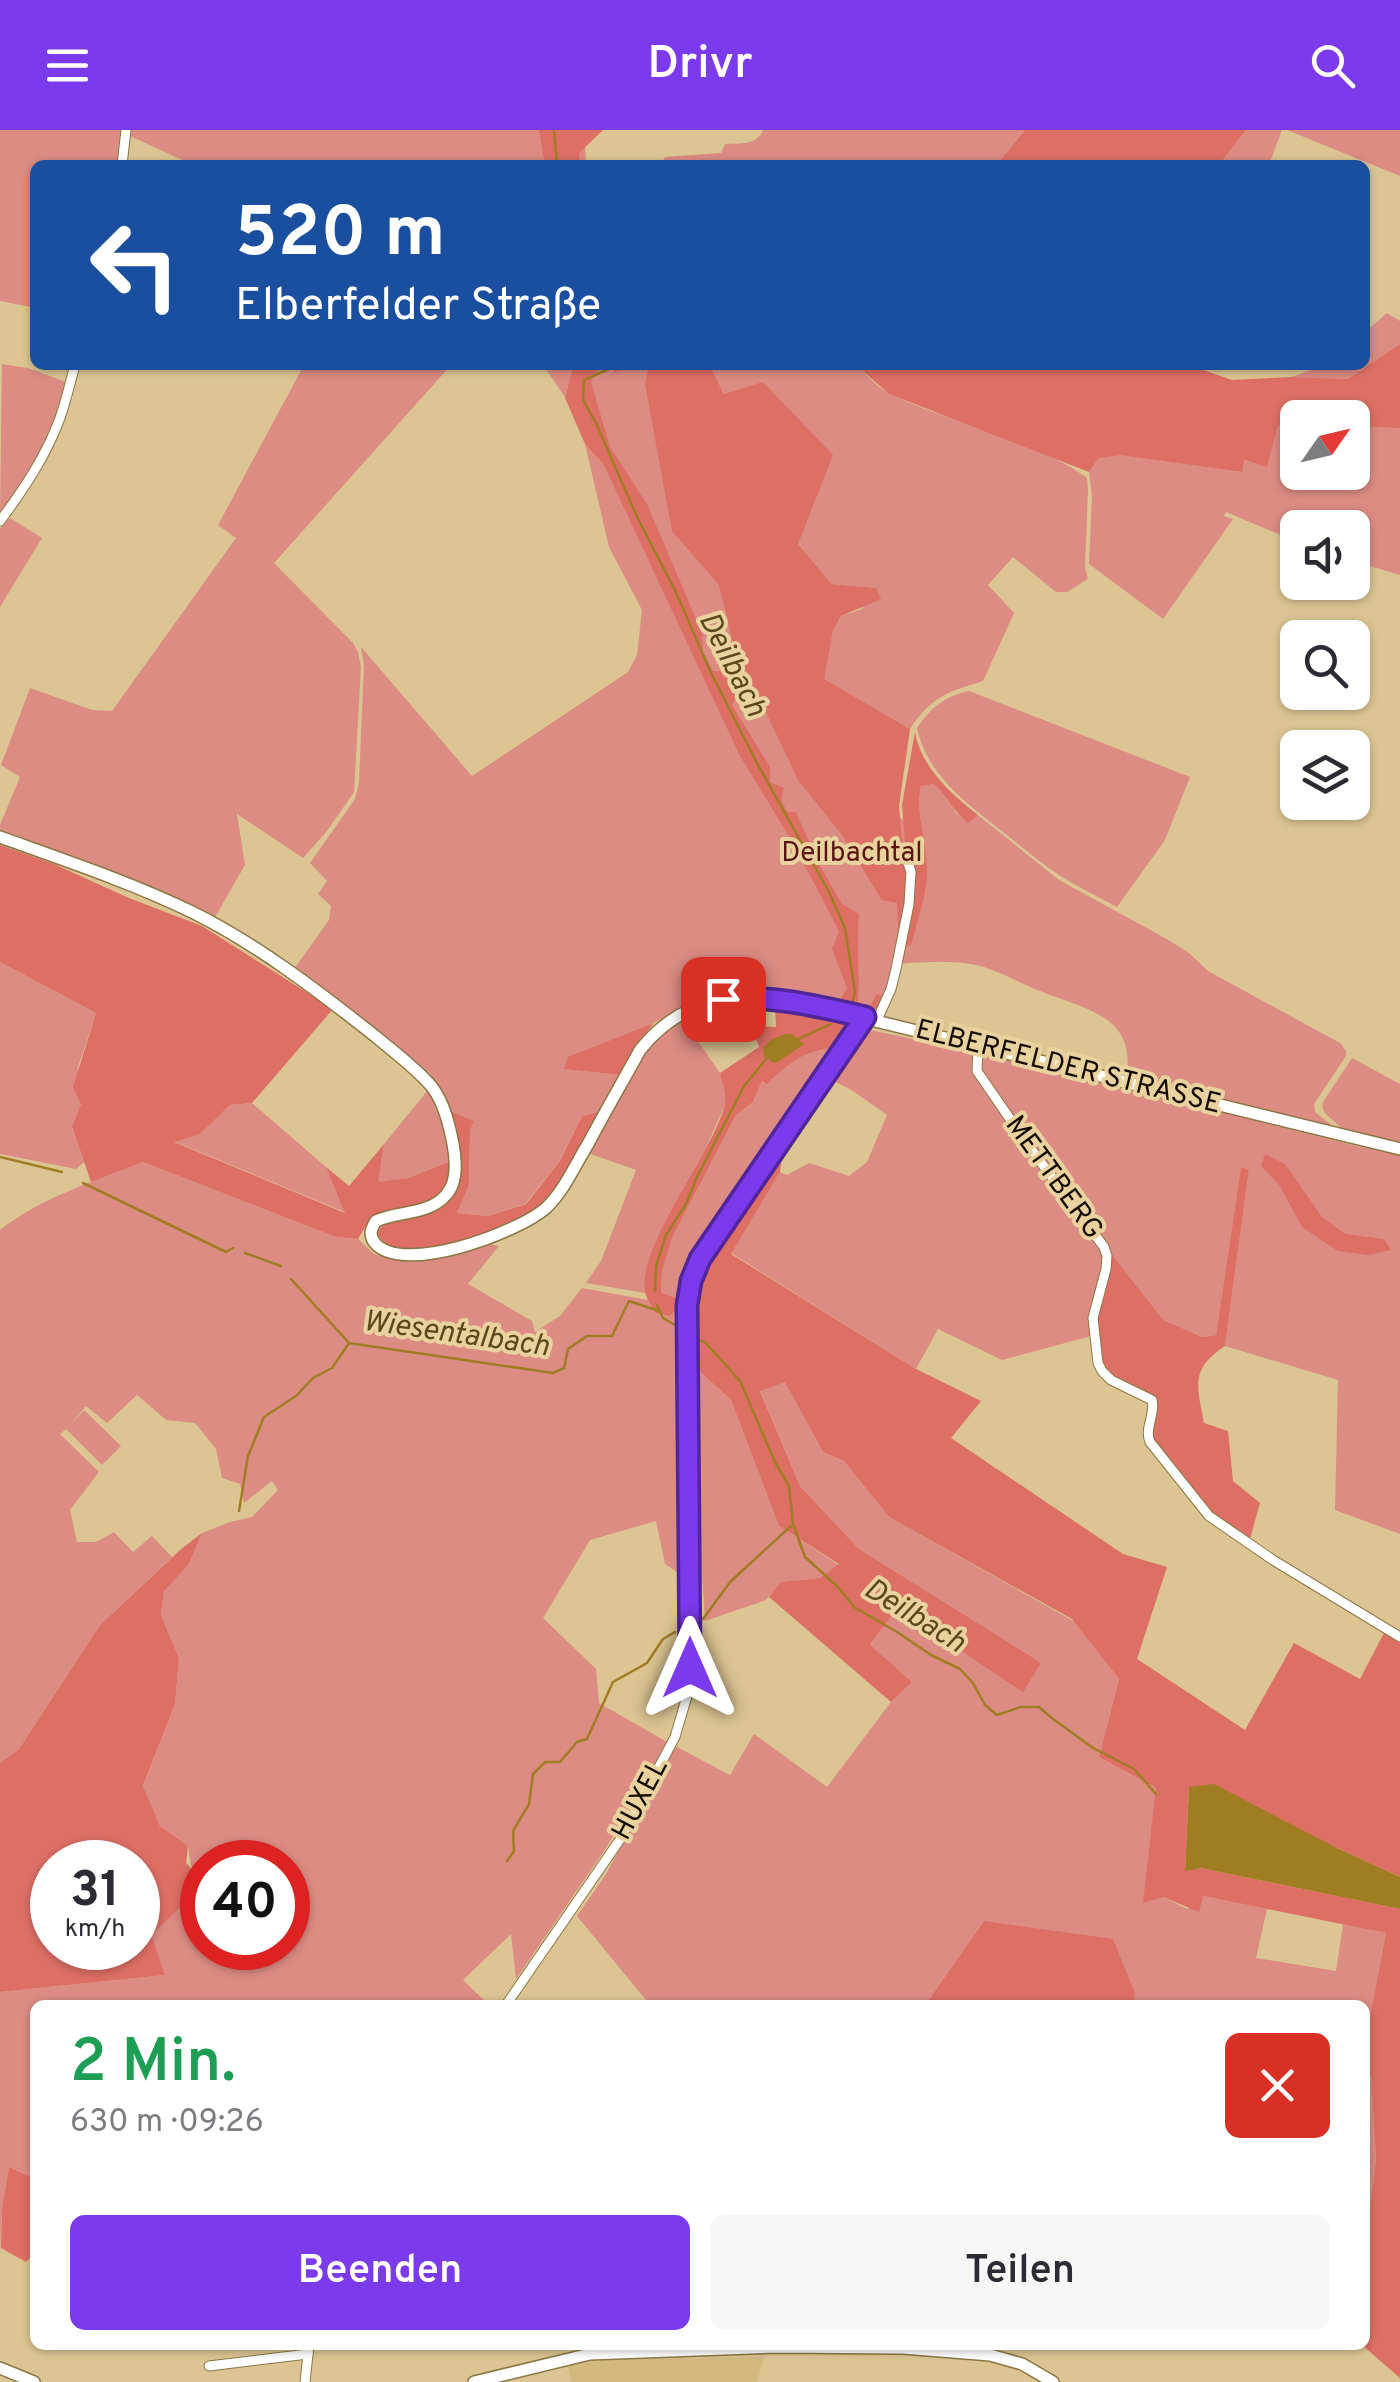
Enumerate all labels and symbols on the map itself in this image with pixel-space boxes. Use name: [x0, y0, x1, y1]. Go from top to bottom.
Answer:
north arrow: [1280, 400, 1370, 490]
water label: Deilbach: [689, 606, 773, 724]
park label: Deilbachtal: [781, 836, 923, 872]
pin: [681, 957, 766, 1042]
street label: ELBERFELDER STRASSE: [912, 1013, 1224, 1123]
street label: METTBERG: [996, 1109, 1110, 1247]
water label: Wiesentalbach: [361, 1304, 551, 1366]
water label: Deilbach: [856, 1571, 972, 1663]
position arrow: [638, 1616, 742, 1720]
street label: HUXEL: [605, 1753, 677, 1847]
speed limit sign: 40: [180, 1840, 310, 1970]

